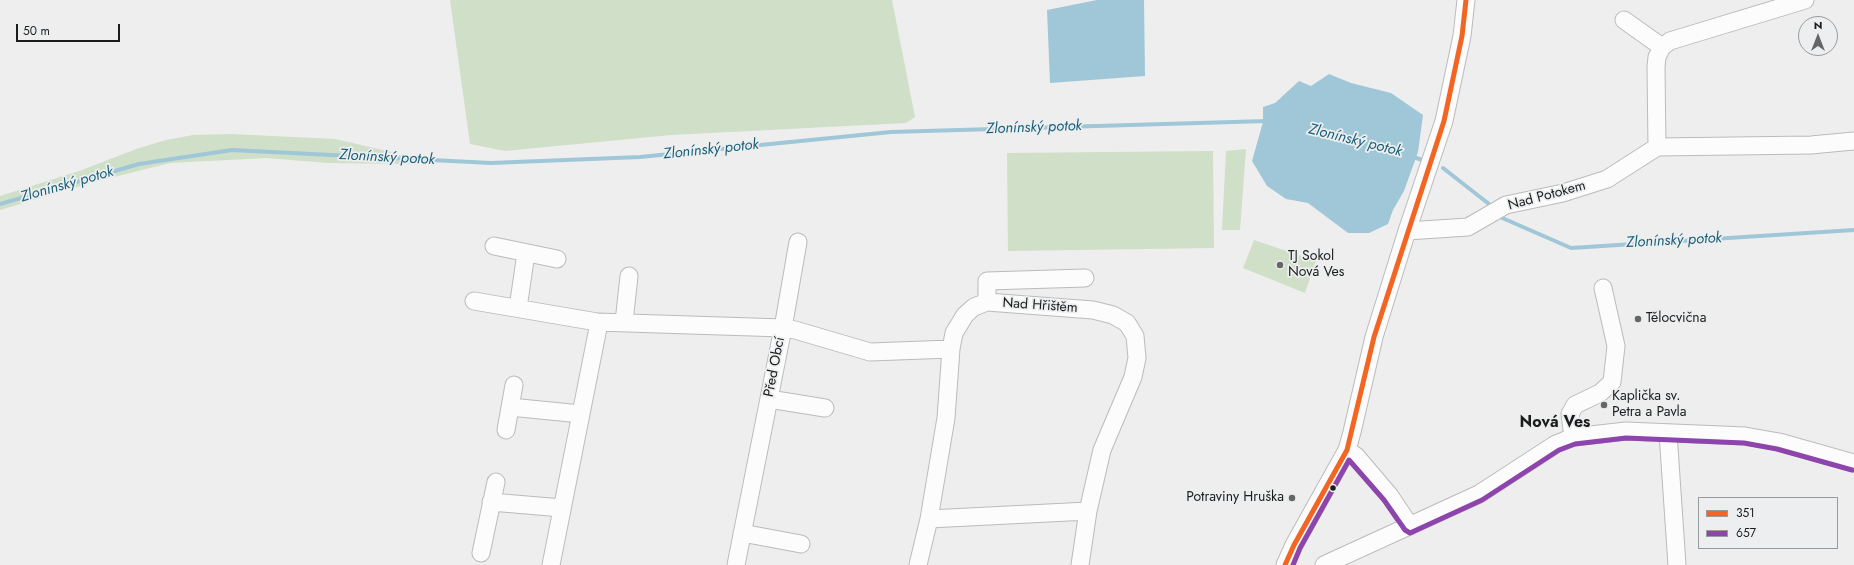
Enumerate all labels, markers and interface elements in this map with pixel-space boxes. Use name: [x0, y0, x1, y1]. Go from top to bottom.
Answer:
scale bar: [18, 16, 122, 42]
north arrow: [1798, 16, 1838, 56]
text: N: [1814, 17, 1822, 33]
text: 50 m: [23, 22, 50, 40]
water label: Zlonínský potok: [986, 117, 1082, 139]
water label: Zlonínský potok: [1306, 121, 1404, 161]
water label: Zlonínský potok: [662, 136, 760, 164]
water label: Zlonínský potok: [339, 147, 435, 169]
water label: Zlonínský potok: [18, 163, 116, 207]
street label: Nad Potokem: [1506, 178, 1588, 214]
water label: Zlonínský potok: [1626, 230, 1722, 252]
place label: TJ Sokol Nová Ves: [1288, 249, 1344, 282]
marker: TJ Sokol Nová Ves: [1275, 260, 1285, 270]
street label: Nad Hřištěm: [1002, 295, 1078, 317]
place label: Tělocvična: [1646, 311, 1706, 327]
marker: Tělocvična: [1633, 314, 1643, 324]
street label: Před Obcí: [761, 336, 789, 398]
place label: Kaplička sv. Petra a Pavla: [1612, 389, 1687, 422]
marker: Kaplička sv. Petra a Pavla: [1599, 400, 1609, 410]
district label: Nová Ves: [1520, 413, 1590, 433]
unlabelled marker: [1328, 483, 1338, 493]
place label: Potraviny Hruška: [1186, 490, 1284, 506]
marker: Potraviny Hruška: [1287, 493, 1297, 503]
legend: [1698, 497, 1838, 549]
text: 351: [1736, 504, 1755, 522]
text: 657: [1736, 524, 1756, 542]

